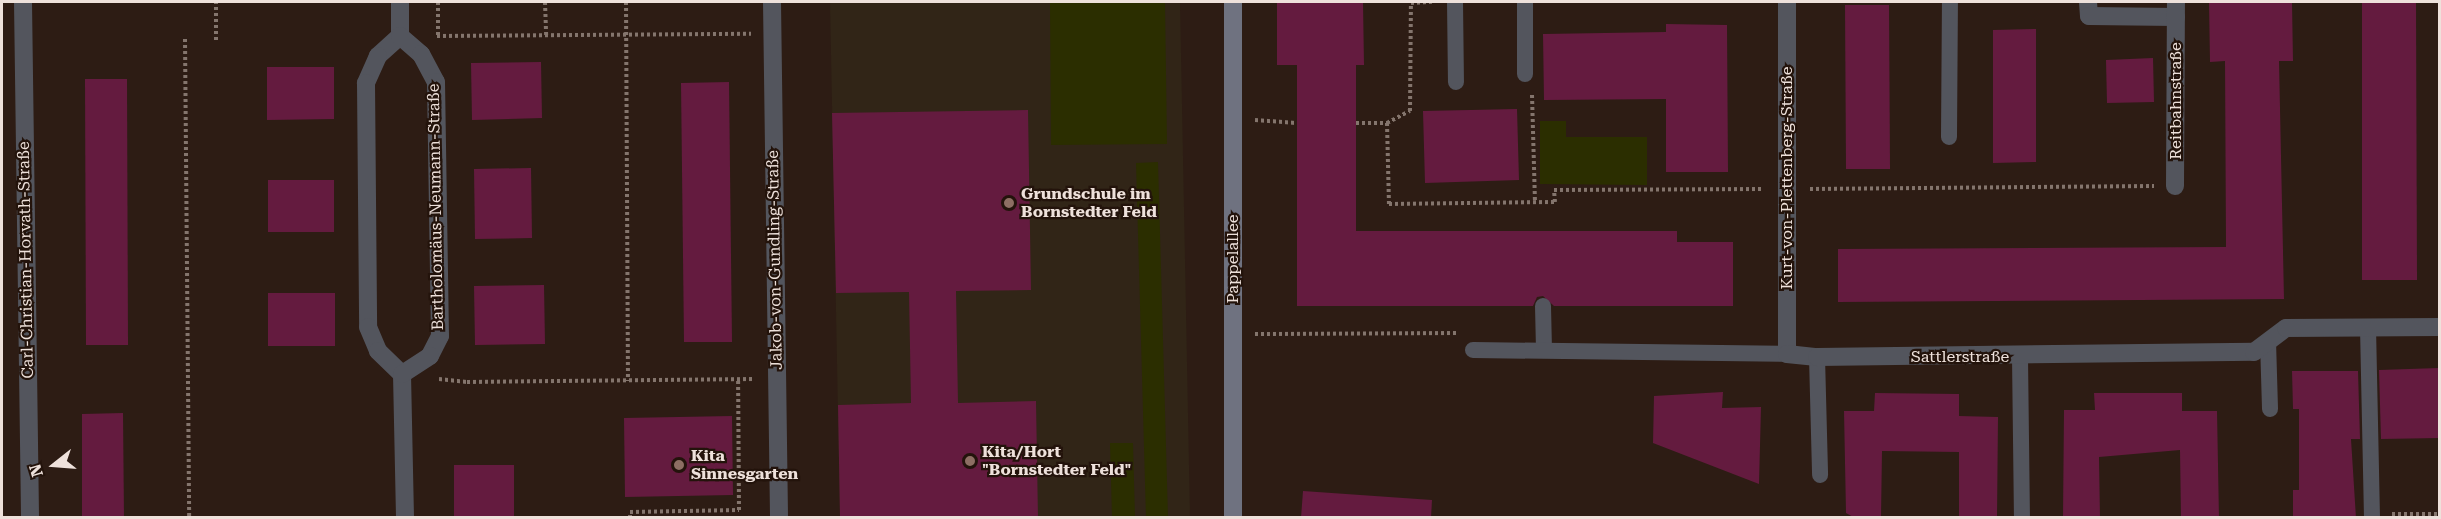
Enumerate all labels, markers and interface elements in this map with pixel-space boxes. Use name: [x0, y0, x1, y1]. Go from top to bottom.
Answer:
street label: Reitbahnstraße: [2166, 42, 2186, 160]
street label: Kurt-von-Plettenberg-Straße: [1777, 67, 1797, 289]
street label: Bartholomäus-Neumann-Straße: [424, 83, 448, 331]
street label: Carl-Christian-Horvath-Straße: [14, 141, 38, 379]
street label: Jakob-von-Gundling-Straße: [763, 150, 787, 370]
place label: Grundschule im Bornstedter Feld: [1021, 184, 1157, 222]
marker: Grundschule im Bornstedter Feld: [1002, 196, 1016, 210]
street label: Pappelallee: [1223, 214, 1243, 304]
street label: Sattlerstraße: [1911, 347, 2009, 367]
north arrow: [24, 435, 84, 495]
place label: Kita/Hort "Bornstedter Feld": [982, 442, 1131, 480]
place label: Kita Sinnesgarten: [691, 446, 798, 484]
marker: Kita/Hort "Bornstedter Feld": [963, 454, 977, 468]
marker: Kita Sinnesgarten: [672, 458, 686, 472]
text: N: [25, 462, 47, 479]

